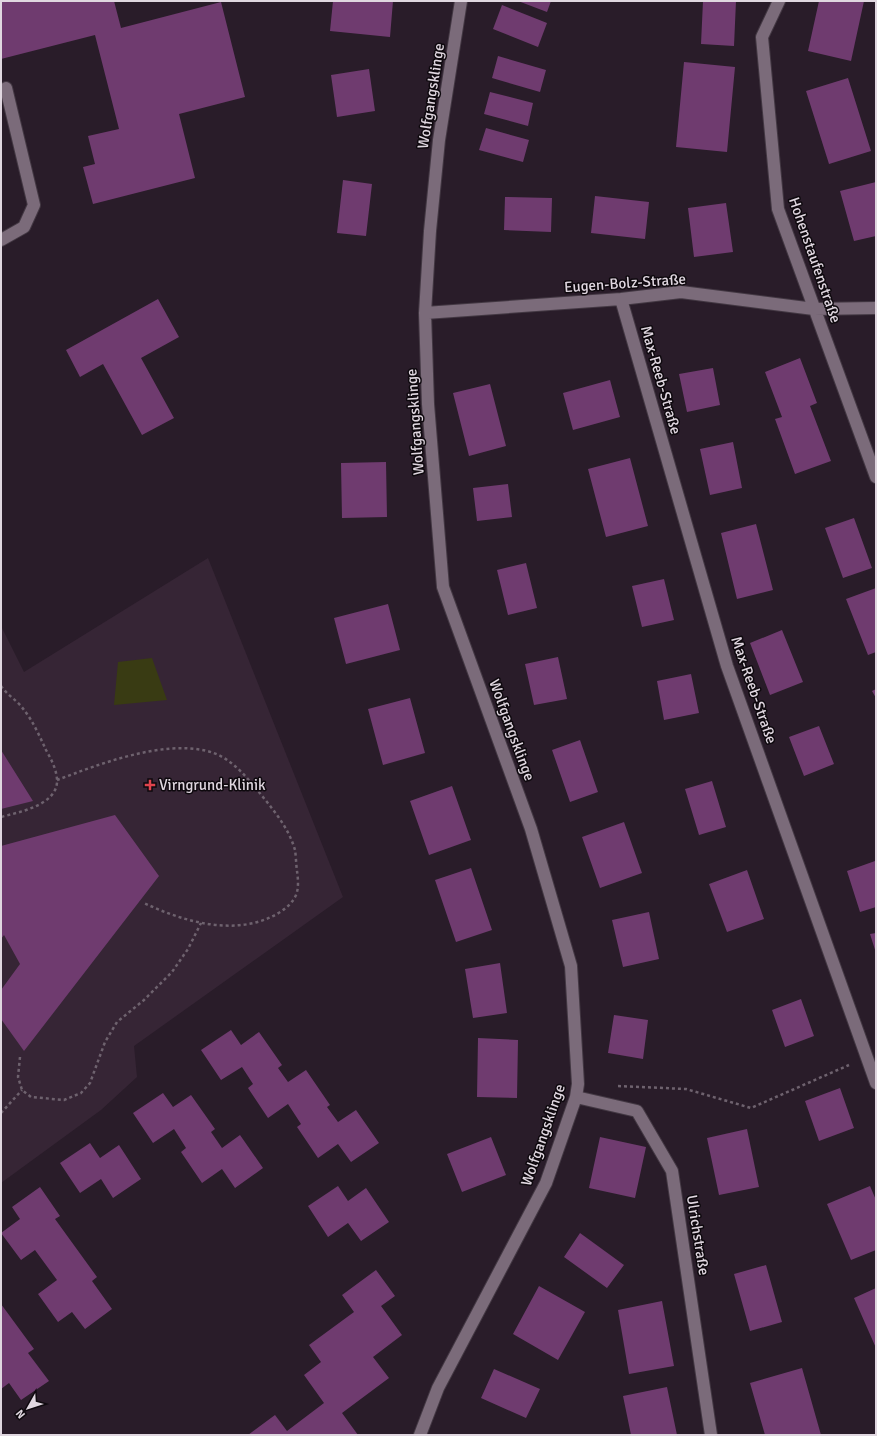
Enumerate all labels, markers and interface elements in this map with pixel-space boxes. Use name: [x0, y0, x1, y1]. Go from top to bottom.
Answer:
street label: Wolfgangsklinge: [414, 42, 448, 150]
street label: Hohenstaufenstraße: [785, 195, 845, 325]
street label: Eugen-Bolz-Straße: [563, 270, 687, 296]
street label: Max-Reeb-Straße: [637, 324, 685, 436]
street label: Wolfgangsklinge: [402, 368, 428, 476]
street label: Max-Reeb-Straße: [727, 634, 781, 746]
street label: Wolfgangsklinge: [485, 677, 539, 783]
place label: Virngrund-Klinik: [159, 776, 266, 794]
marker: Virngrund-Klinik: [144, 779, 156, 791]
street label: Wolfgangsklinge: [517, 1082, 569, 1188]
street label: Ulrichstraße: [683, 1193, 713, 1277]
north arrow: [8, 1388, 48, 1428]
text: N: [13, 1407, 28, 1421]

